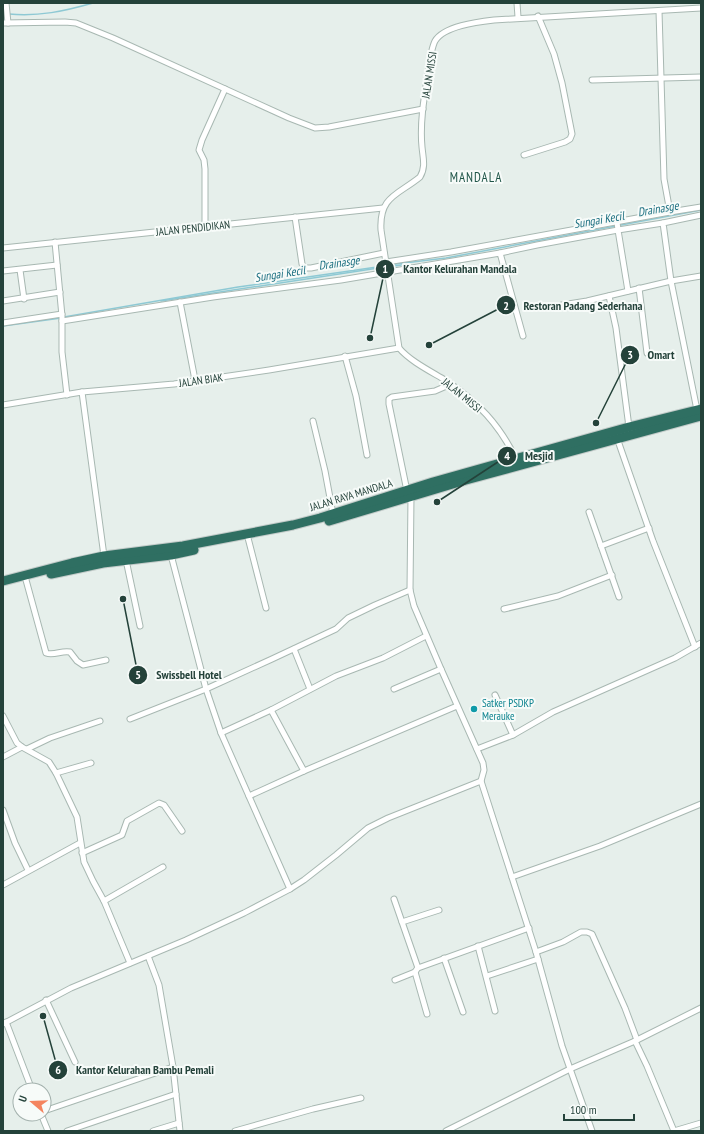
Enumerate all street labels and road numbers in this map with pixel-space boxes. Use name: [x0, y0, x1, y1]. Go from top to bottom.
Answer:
street label: JALAN MISSI: [418, 50, 440, 101]
street label: JALAN PENDIDIKAN: [154, 217, 231, 239]
street label: JALAN BIAK: [177, 370, 224, 390]
street label: JALAN MISSI: [438, 374, 485, 415]
street label: JALAN RAYA MANDALA: [307, 476, 395, 515]

